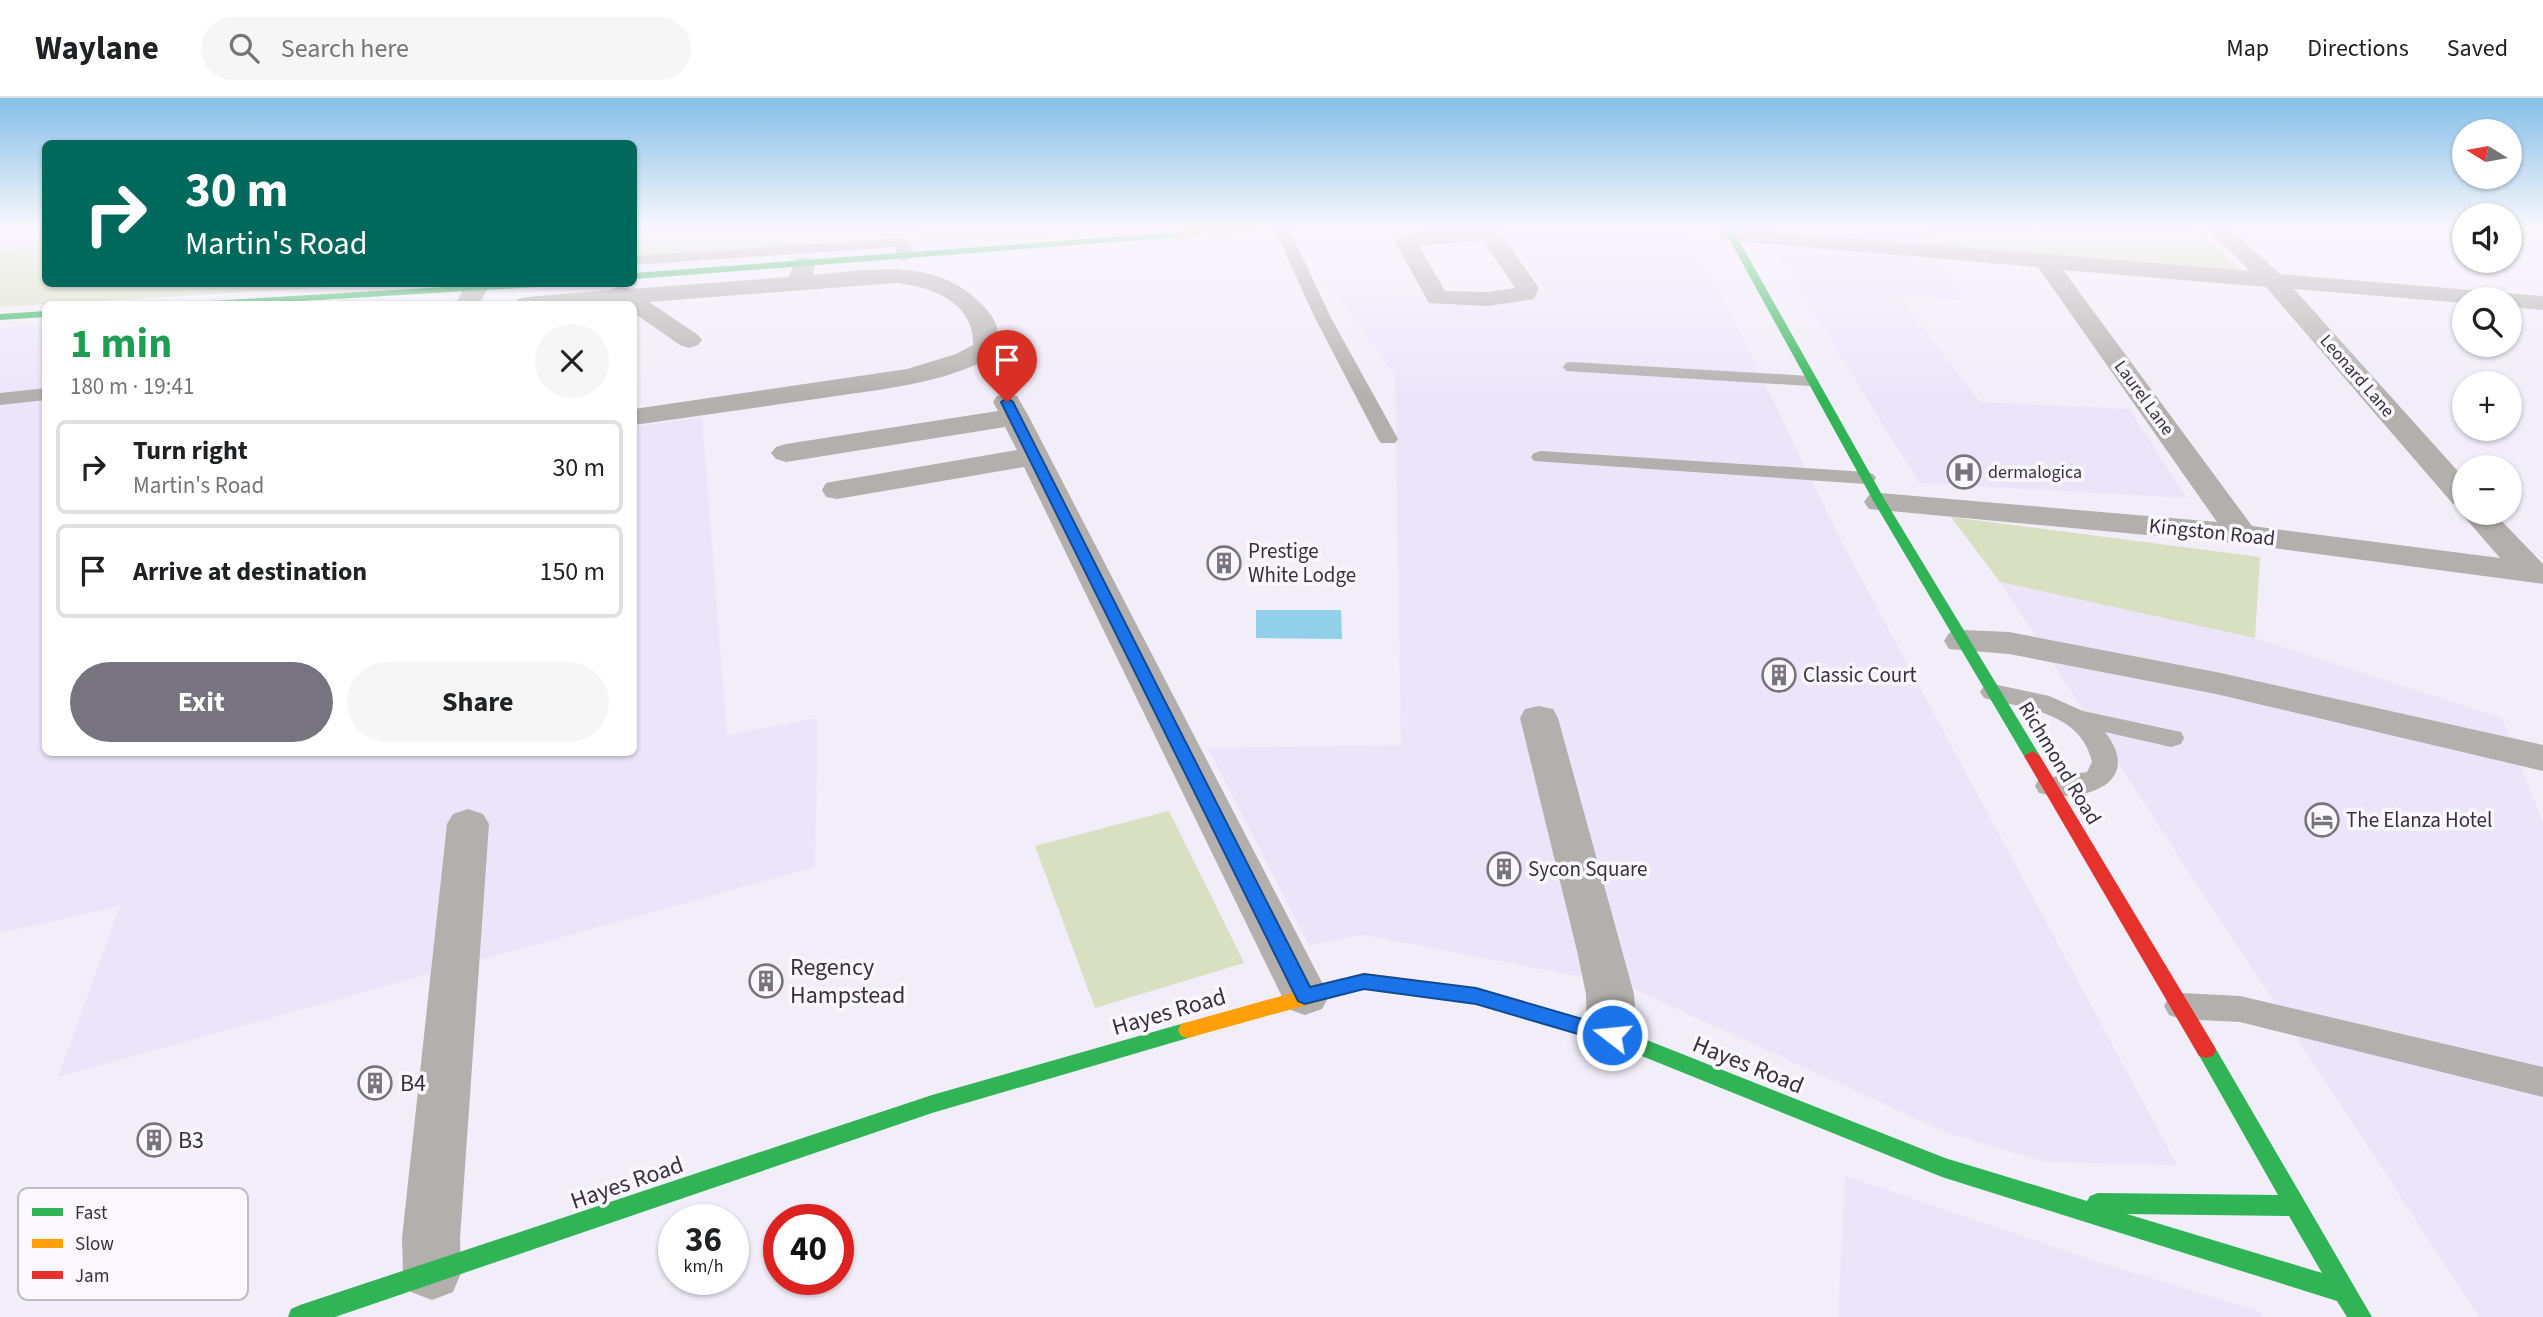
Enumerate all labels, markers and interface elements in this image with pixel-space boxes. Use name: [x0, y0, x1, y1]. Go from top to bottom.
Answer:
search box: [201, 17, 691, 80]
text: Waylane: [35, 25, 159, 72]
icon: search: [225, 29, 263, 67]
text: Search here: [281, 30, 409, 67]
text: Map: [2226, 31, 2269, 66]
text: Directions: [2307, 31, 2409, 66]
text: Saved: [2447, 31, 2508, 66]
north arrow: [2452, 119, 2522, 189]
map controls: [2452, 119, 2522, 525]
text: 30 m: [185, 156, 289, 226]
icon: right: [70, 168, 161, 259]
button: sound: [2452, 203, 2522, 273]
text: Martin's Road: [185, 221, 368, 267]
button: search: [2452, 287, 2522, 357]
text: 1 min: [70, 314, 172, 374]
button: close: [535, 324, 609, 398]
street label: Leonard Lane: [2314, 329, 2400, 423]
pin: [977, 330, 1037, 402]
icon: arrive: [988, 341, 1026, 379]
street label: Laurel Lane: [2108, 355, 2180, 441]
text: 180 m · 19:41: [70, 370, 194, 403]
button: +: [2452, 371, 2522, 441]
text: Turn right: [133, 432, 248, 469]
icon: right: [74, 448, 112, 486]
text: 30 m: [552, 449, 605, 486]
hospital icon: dermalogica: [1945, 453, 1983, 491]
button: −: [2452, 455, 2522, 525]
place label: dermalogica: [1988, 460, 2082, 485]
text: Martin's Road: [133, 469, 264, 502]
street label: Kingston Road: [2147, 510, 2277, 554]
place label: Prestige White Lodge: [1248, 536, 1356, 590]
building icon: Prestige White Lodge: [1205, 544, 1243, 582]
icon: arrive: [74, 552, 112, 590]
text: Arrive at destination: [133, 553, 367, 590]
text: 150 m: [539, 553, 605, 590]
building icon: Classic Court: [1760, 656, 1798, 694]
place label: Classic Court: [1803, 660, 1917, 690]
button: Exit: [70, 662, 333, 742]
button: Share: [347, 662, 609, 742]
street label: Richmond Road: [2011, 696, 2109, 830]
hotel icon: The Elanza Hotel: [2303, 801, 2341, 839]
place label: The Elanza Hotel: [2346, 805, 2492, 835]
building icon: Sycon Square: [1485, 850, 1523, 888]
place label: Sycon Square: [1528, 854, 1648, 884]
place label: Regency Hampstead: [790, 950, 905, 1013]
building icon: Regency Hampstead: [747, 962, 785, 1000]
street label: Hayes Road: [1108, 979, 1230, 1045]
position arrow: [1575, 998, 1649, 1072]
street label: Hayes Road: [1687, 1027, 1809, 1103]
building icon: B4: [356, 1064, 394, 1102]
place label: B4: [400, 1066, 426, 1101]
building icon: B3: [135, 1121, 173, 1159]
place label: B3: [178, 1123, 204, 1158]
street label: Hayes Road: [566, 1147, 688, 1219]
legend: [18, 1188, 248, 1300]
text: Fast: [75, 1200, 108, 1227]
speed limit sign: 40: [763, 1204, 854, 1295]
text: 36: [685, 1215, 722, 1265]
text: Slow: [75, 1231, 114, 1258]
text: km/h: [684, 1254, 723, 1279]
text: Jam: [75, 1263, 109, 1290]

